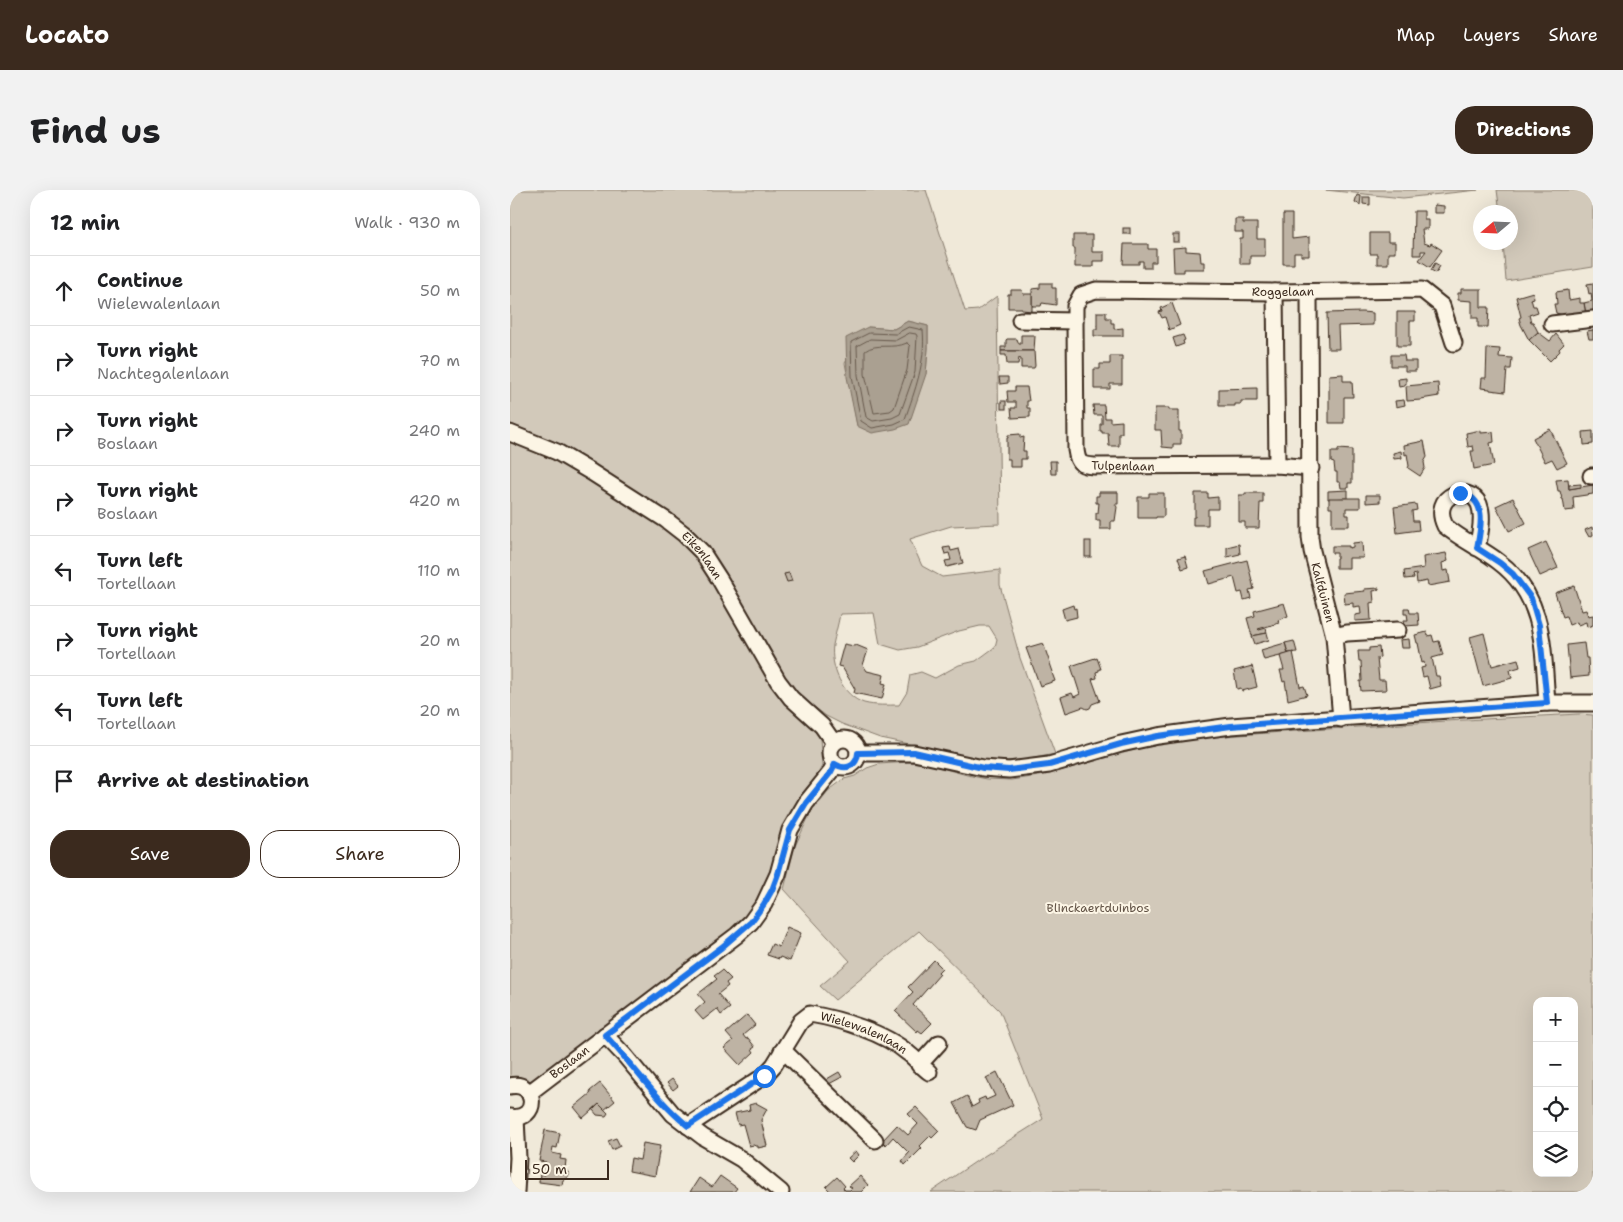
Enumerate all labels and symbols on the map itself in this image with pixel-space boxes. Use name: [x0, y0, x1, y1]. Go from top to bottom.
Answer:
north arrow: [1473, 205, 1518, 250]
street label: Roggelaan: [1252, 283, 1314, 300]
street label: Tulpenlaan: [1091, 457, 1155, 475]
route end: [1449, 482, 1472, 505]
street label: Eikenlaan: [678, 528, 726, 582]
street label: Kalfduinen: [1307, 561, 1338, 624]
park label: Blinckaertduinbos: [1047, 900, 1150, 916]
street label: Wielewalenlaan: [819, 1008, 911, 1057]
street label: Boslaan: [547, 1042, 593, 1082]
route start: [753, 1065, 776, 1088]
scale bar: [525, 1157, 609, 1180]

